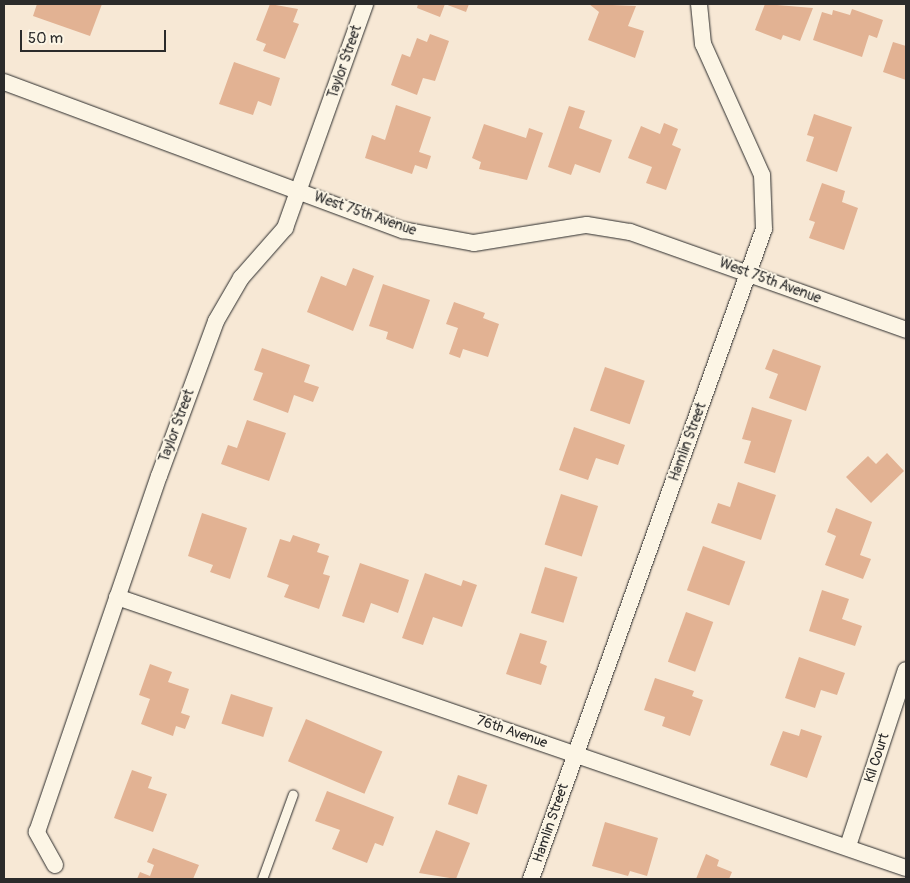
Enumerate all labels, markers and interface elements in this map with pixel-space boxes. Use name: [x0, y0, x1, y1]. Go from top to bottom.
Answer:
scale bar: [22, 20, 169, 52]
street label: Taylor Street: [325, 23, 365, 101]
text: 50 m: [28, 29, 63, 48]
street label: West 75th Avenue: [312, 189, 418, 239]
street label: West 75th Avenue: [717, 255, 823, 307]
street label: Taylor Street: [156, 387, 198, 465]
street label: Hamlin Street: [666, 400, 710, 484]
street label: 76th Avenue: [474, 712, 550, 752]
street label: Kil Court: [861, 731, 893, 785]
street label: Hamlin Street: [530, 781, 572, 865]

